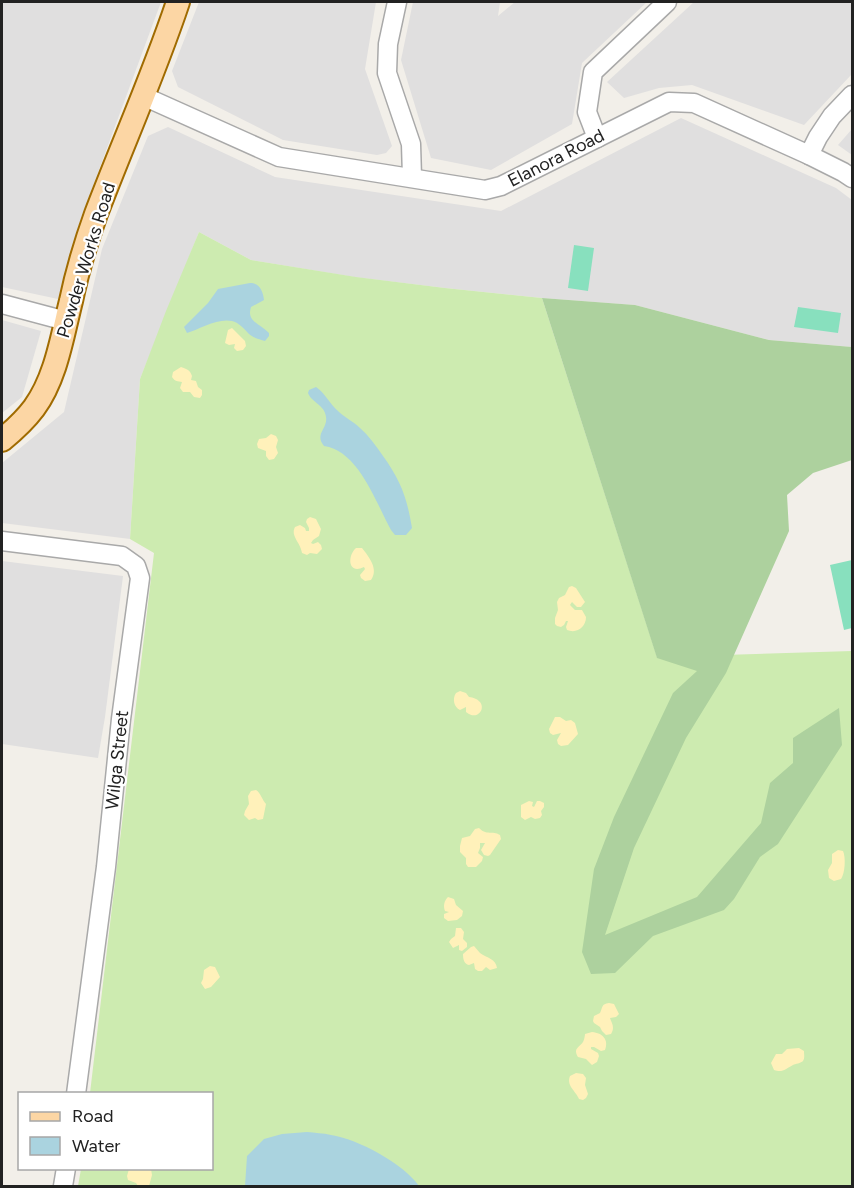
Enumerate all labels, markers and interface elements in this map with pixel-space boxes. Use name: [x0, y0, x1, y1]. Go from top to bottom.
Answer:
street label: Elanora Road: [504, 124, 608, 192]
street label: Powder Works Road: [52, 180, 120, 340]
street label: Wilga Street: [101, 709, 133, 811]
legend: [18, 1092, 213, 1170]
text: Road: [72, 1105, 113, 1127]
text: Water: [72, 1135, 120, 1157]

